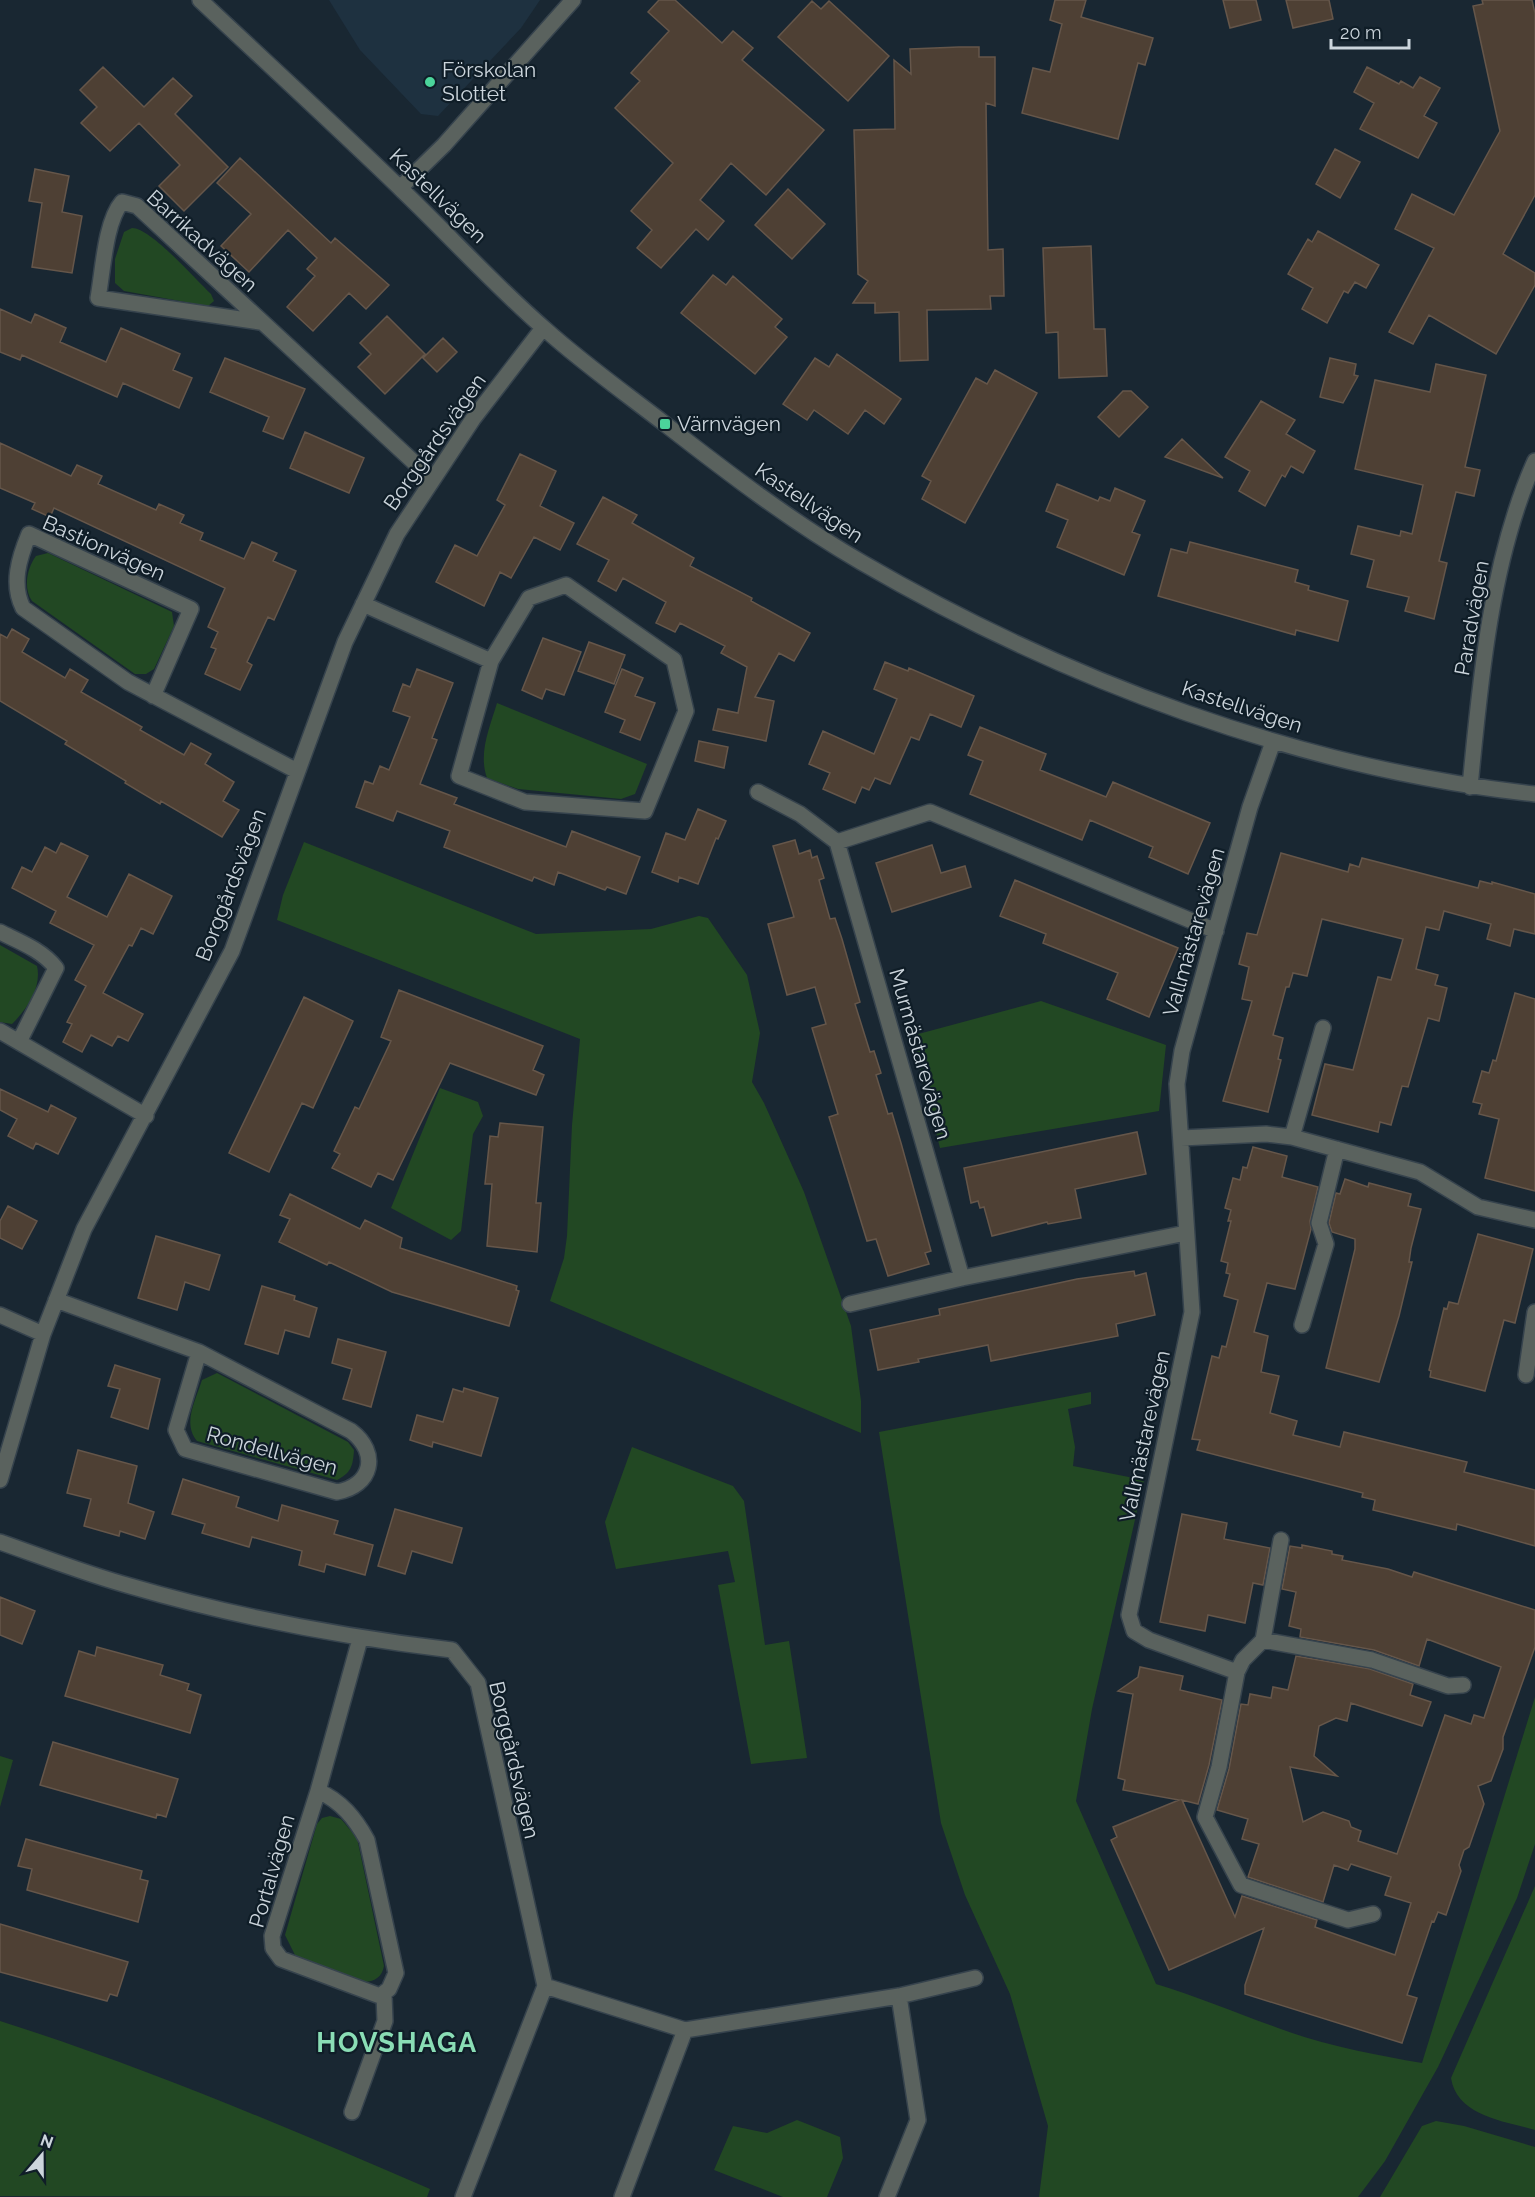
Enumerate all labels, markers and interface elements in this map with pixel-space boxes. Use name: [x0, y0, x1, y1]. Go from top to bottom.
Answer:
scale bar: [1331, 12, 1409, 50]
text: 20 m: [1340, 22, 1382, 43]
place label: Förskolan Slottet: [442, 57, 536, 106]
marker: Förskolan Slottet: [423, 75, 437, 89]
street label: Kastellvägen: [385, 143, 492, 248]
street label: Barrikadvägen: [142, 184, 263, 297]
street label: Borggårdsvägen: [378, 369, 491, 515]
place label: Värnvägen: [677, 411, 781, 436]
marker: Värnvägen: [658, 417, 672, 431]
street label: Kastellvägen: [750, 457, 868, 548]
street label: Bastionvägen: [39, 509, 169, 586]
street label: Paradvägen: [1449, 559, 1494, 677]
street label: Kastellvägen: [1179, 675, 1306, 738]
street label: Borggårdsvägen: [190, 805, 271, 964]
street label: Vallmästarevägen: [1157, 845, 1230, 1019]
street label: Murmästarevägen: [884, 966, 957, 1142]
street label: Vallmästarevägen: [1114, 1348, 1175, 1524]
street label: Rondellvägen: [204, 1421, 340, 1480]
street label: Borggårdsvägen: [484, 1679, 545, 1841]
street label: Portalvägen: [243, 1811, 300, 1930]
district label: HOVSHAGA: [316, 2027, 478, 2058]
north arrow: [12, 2125, 72, 2185]
text: N: [38, 2130, 56, 2152]

